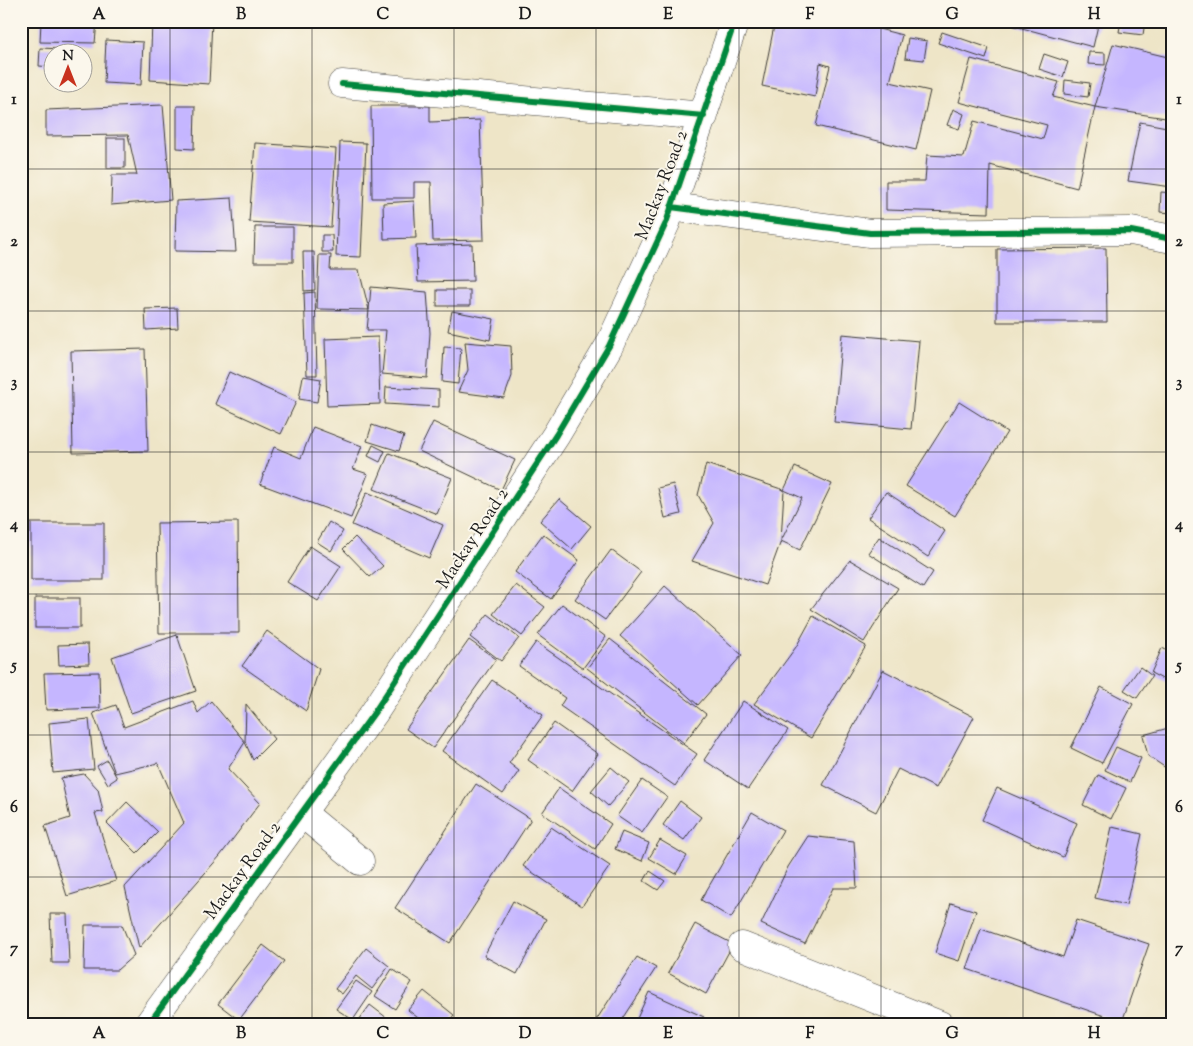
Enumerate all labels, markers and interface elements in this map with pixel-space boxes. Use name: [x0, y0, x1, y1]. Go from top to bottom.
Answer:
text: A: [93, 4, 106, 27]
text: B: [236, 4, 246, 27]
text: C: [377, 4, 390, 27]
text: D: [519, 4, 532, 27]
text: E: [663, 4, 673, 27]
text: F: [806, 4, 815, 27]
text: G: [945, 4, 959, 27]
text: H: [1088, 4, 1101, 27]
north arrow: [42, 42, 92, 92]
text: N: [62, 47, 74, 67]
text: 1: [11, 89, 17, 112]
text: 1: [1176, 89, 1182, 112]
street label: Mackay Road 2: [630, 126, 696, 245]
text: 2: [10, 231, 18, 254]
text: 2: [1175, 231, 1183, 254]
text: 3: [11, 372, 18, 395]
text: 3: [1176, 372, 1183, 395]
street label: Mackay Road 2: [431, 483, 516, 595]
text: 4: [9, 514, 18, 537]
text: 4: [1174, 514, 1183, 537]
text: 5: [9, 655, 17, 678]
text: 5: [1174, 655, 1182, 678]
text: 6: [10, 797, 18, 820]
text: 6: [1175, 797, 1183, 820]
street label: Mackay Road 2: [199, 816, 289, 926]
text: 7: [10, 938, 19, 961]
text: 7: [1175, 938, 1184, 961]
text: A: [93, 1023, 106, 1046]
text: B: [236, 1023, 246, 1046]
text: C: [377, 1023, 390, 1046]
text: D: [519, 1023, 532, 1046]
text: E: [663, 1023, 673, 1046]
text: F: [806, 1023, 815, 1046]
text: G: [945, 1023, 959, 1046]
text: H: [1088, 1023, 1101, 1046]

